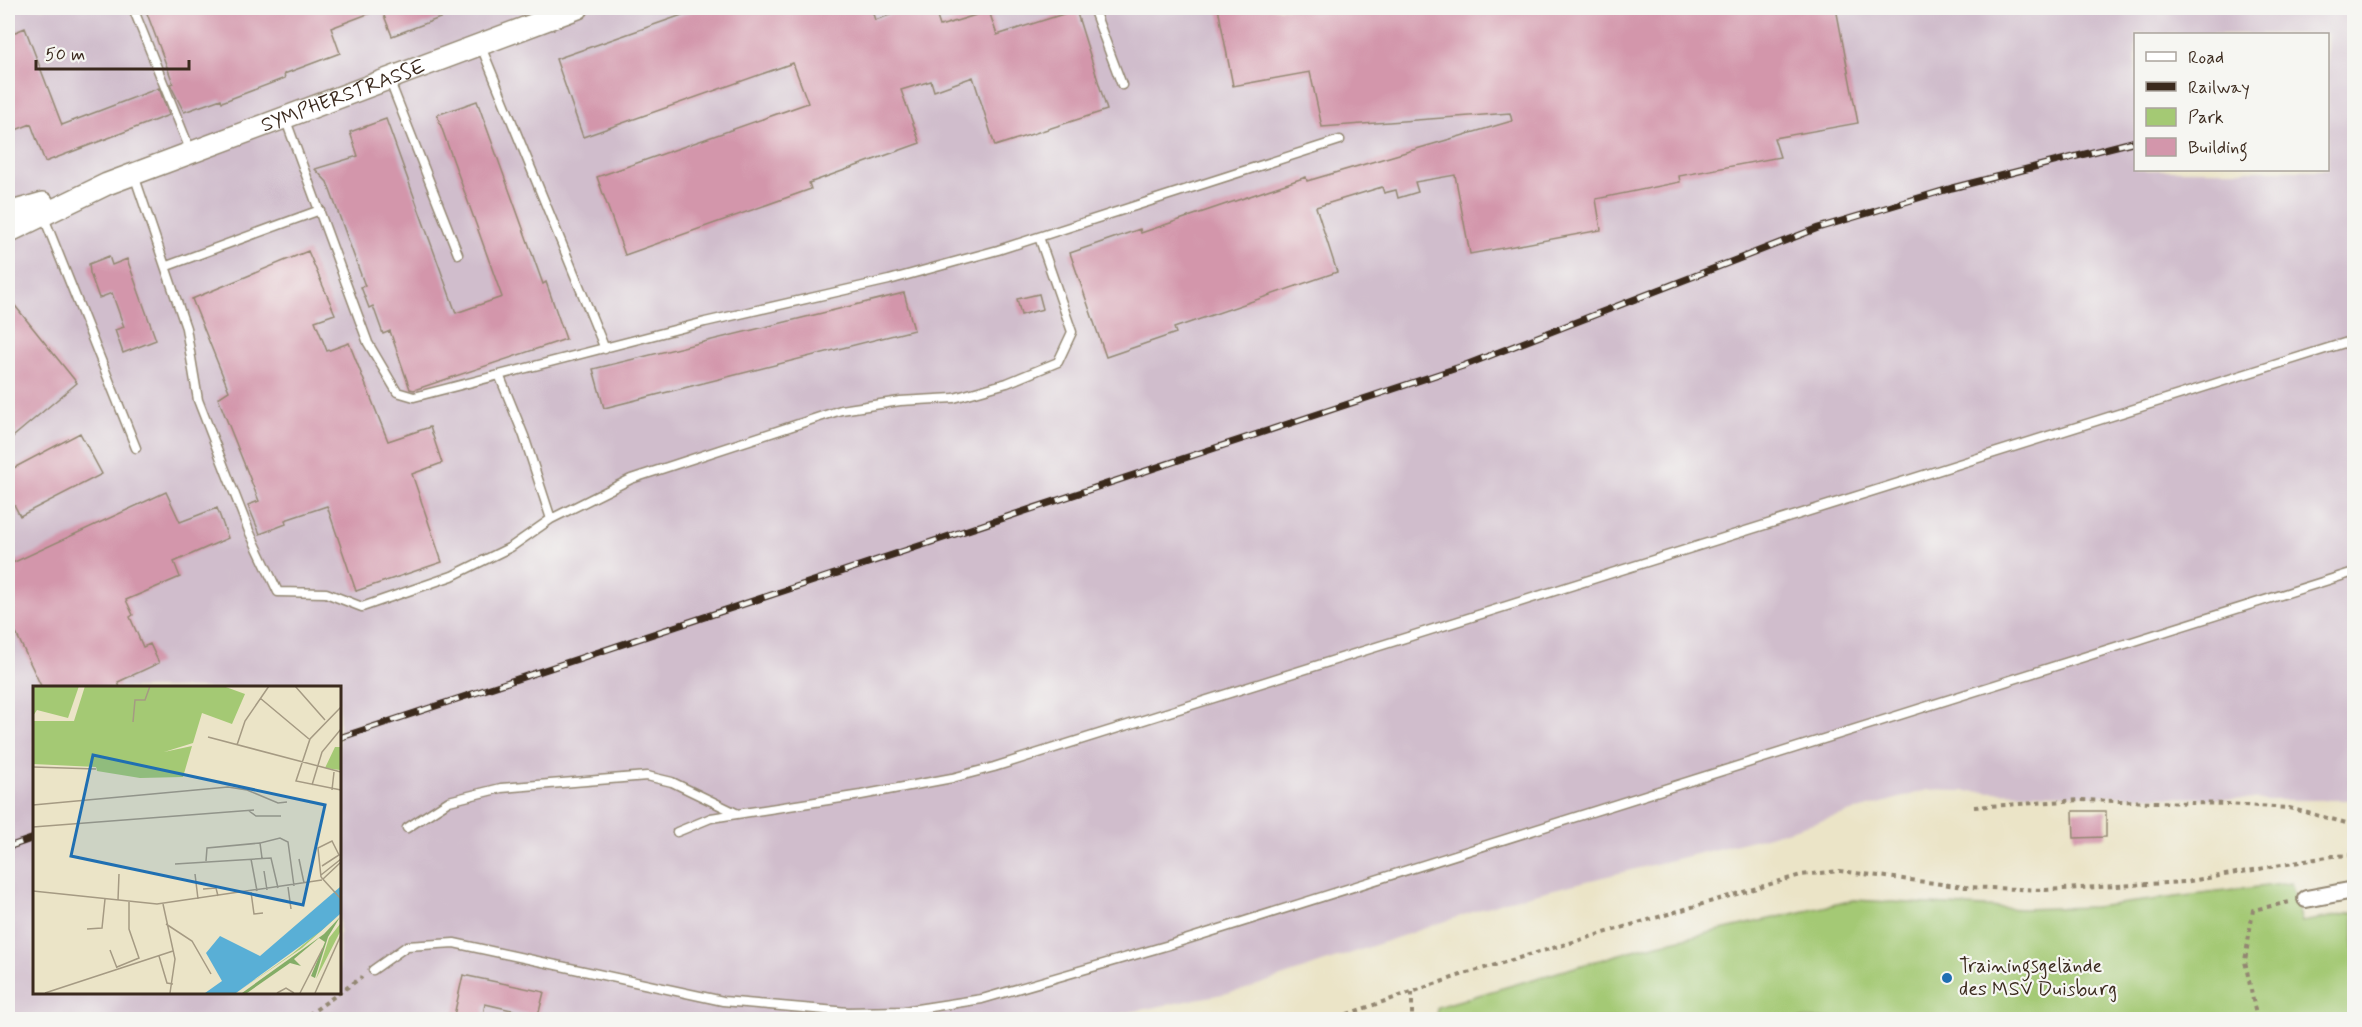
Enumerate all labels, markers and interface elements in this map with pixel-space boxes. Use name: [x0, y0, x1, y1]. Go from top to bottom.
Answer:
scale bar: [36, 33, 189, 71]
legend: [2134, 33, 2329, 171]
text: 50 m: [45, 43, 85, 67]
text: Road: [2188, 46, 2224, 70]
street label: SYMPHERSTRASSE: [257, 53, 429, 139]
text: Railway: [2188, 76, 2250, 100]
text: Park: [2188, 106, 2224, 130]
text: Building: [2188, 136, 2248, 162]
inset map: [33, 686, 340, 994]
place label: Trainingsgelände des MSV Duisburg: [1959, 953, 2117, 1003]
marker: Trainingsgelände des MSV Duisburg: [1940, 971, 1954, 985]

